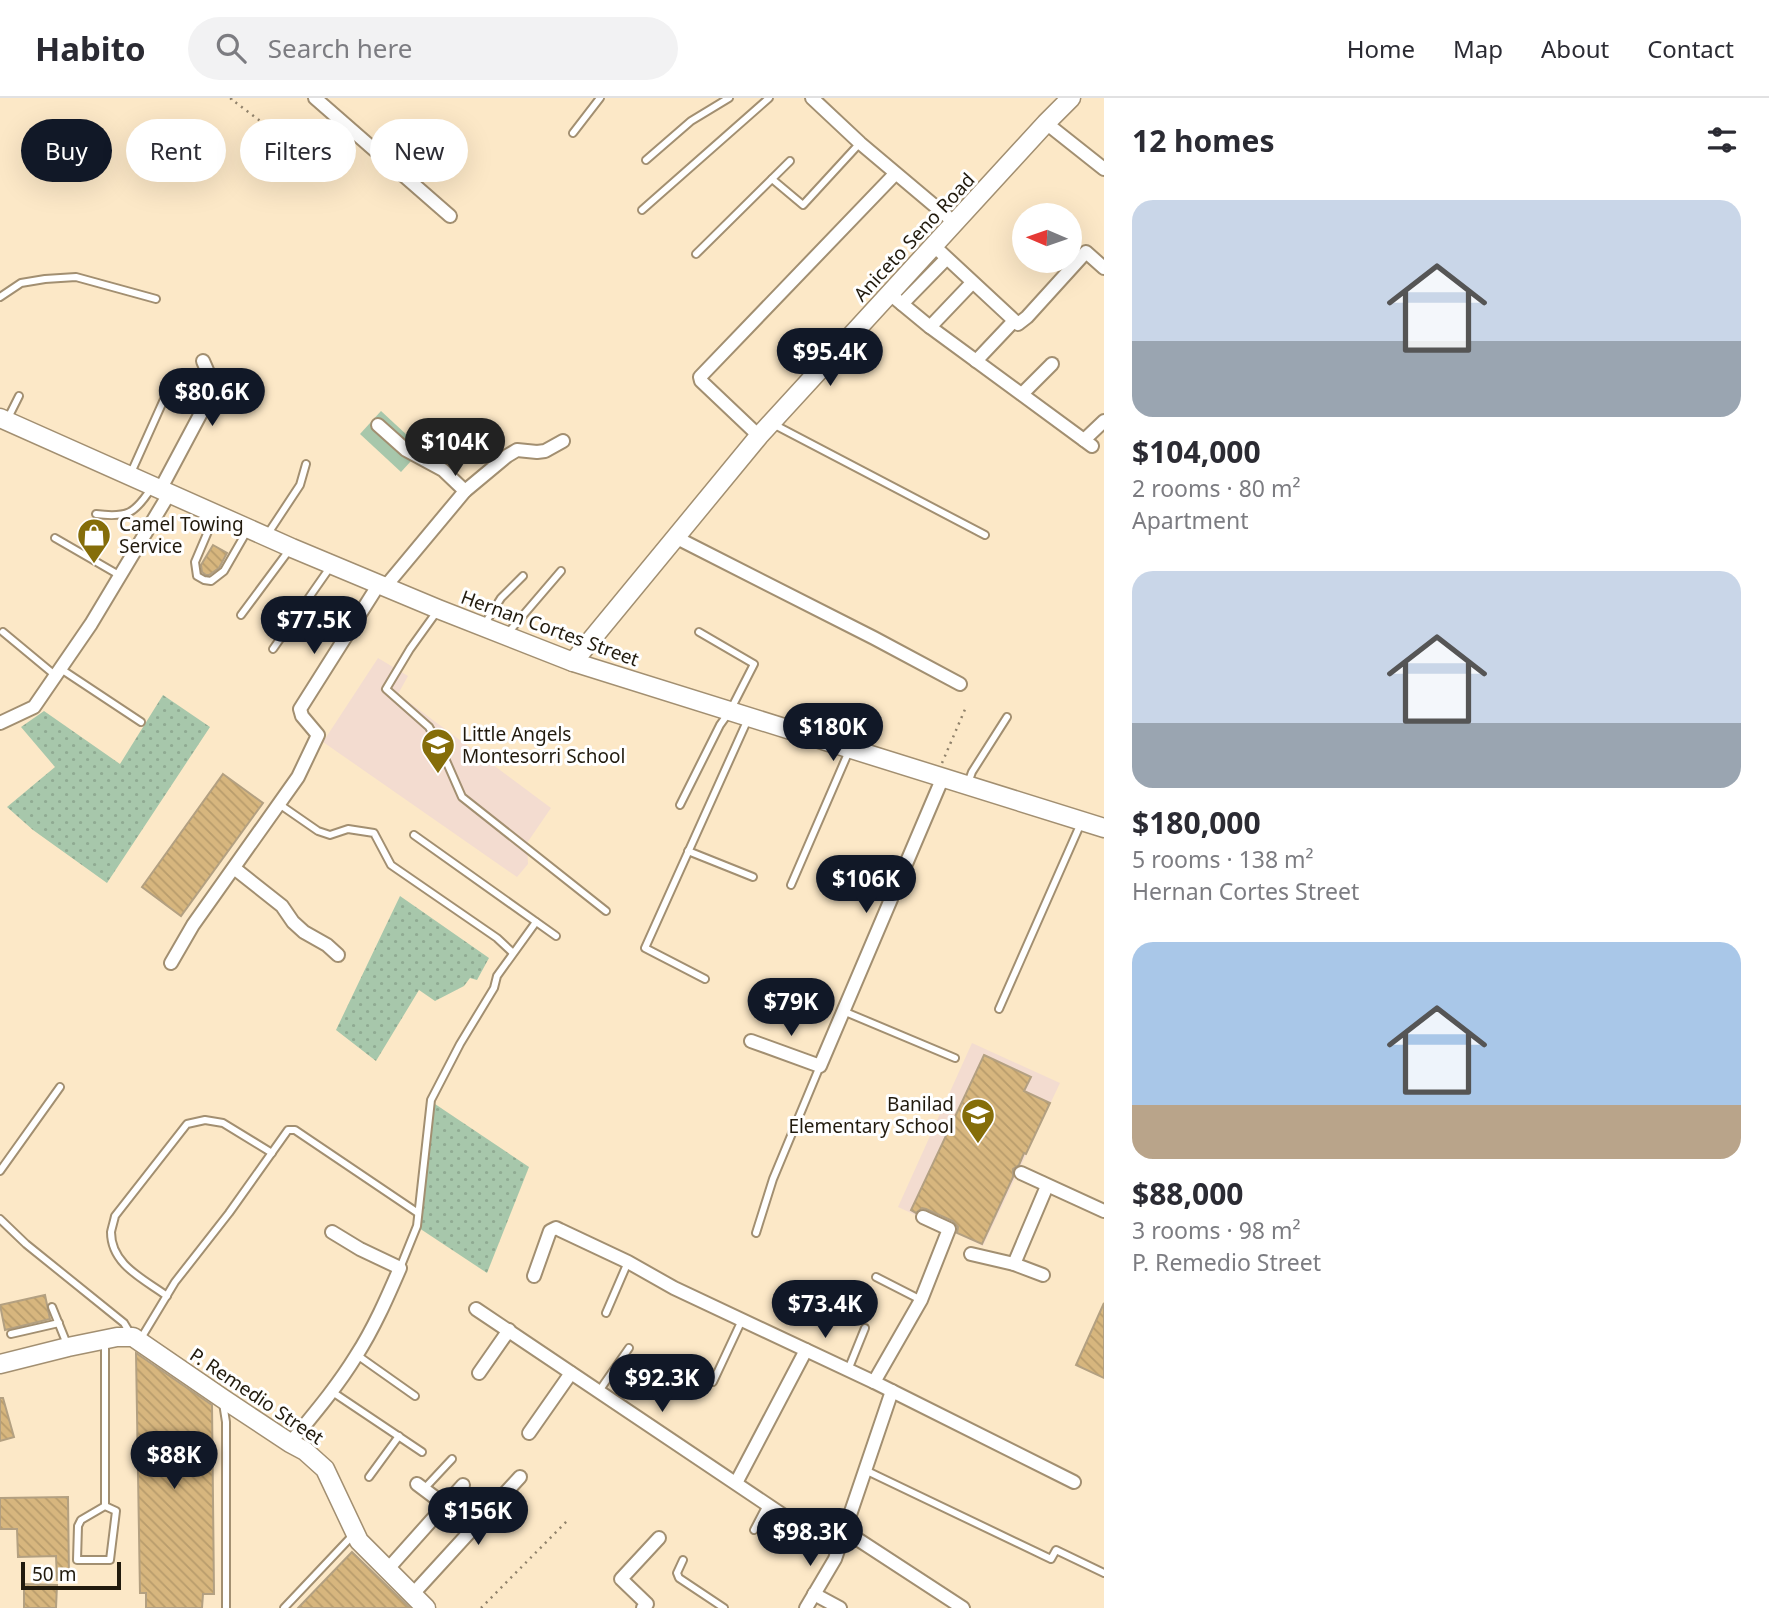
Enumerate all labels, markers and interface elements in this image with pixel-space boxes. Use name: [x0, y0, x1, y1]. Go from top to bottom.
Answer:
search box: [188, 17, 678, 80]
text: Habito: [35, 26, 146, 71]
icon: search: [212, 29, 250, 67]
text: Search here: [268, 30, 412, 66]
text: Home: [1347, 32, 1415, 65]
text: Map: [1453, 32, 1503, 65]
text: About: [1541, 32, 1609, 65]
text: Contact: [1647, 32, 1734, 65]
chip: Buy: [21, 119, 112, 182]
chip: Rent: [126, 119, 226, 182]
chip: Filters: [240, 119, 356, 182]
chip: New: [370, 119, 468, 182]
text: 12 homes: [1132, 120, 1275, 161]
icon: filters: [1703, 121, 1741, 159]
street label: Aniceto Seno Road: [848, 167, 980, 307]
north arrow: [1012, 203, 1082, 273]
map controls: [1012, 203, 1082, 273]
icon: home: [1374, 245, 1500, 371]
pin: $95.4K: [773, 328, 887, 388]
text: $95.4K: [793, 335, 867, 367]
pin: $80.6K: [155, 368, 269, 428]
text: $80.6K: [175, 375, 249, 407]
pin: $104K: [406, 418, 504, 478]
text: $104K: [421, 425, 489, 457]
text: $104,000: [1132, 431, 1261, 472]
text: 2 rooms · 80 m²: [1132, 472, 1301, 504]
text: Apartment: [1132, 504, 1249, 536]
place label: Camel Towing Service: [119, 511, 244, 559]
shop icon: Camel Towing Service: [75, 516, 113, 565]
street label: Hernan Cortes Street: [457, 584, 643, 672]
pin: $77.5K: [257, 596, 371, 656]
text: $77.5K: [277, 603, 351, 635]
icon: home: [1374, 616, 1500, 742]
pin: $180K: [784, 704, 882, 763]
text: $180K: [799, 710, 867, 742]
place label: Little Angels Montesorri School: [462, 721, 625, 769]
school or university icon: Little Angels Montesorri School: [419, 726, 457, 775]
text: $180,000: [1132, 802, 1261, 843]
text: 5 rooms · 138 m²: [1132, 843, 1314, 875]
pin: $106K: [817, 856, 915, 915]
text: $106K: [832, 862, 900, 894]
text: Hernan Cortes Street: [1132, 875, 1359, 907]
pin: $79K: [750, 978, 832, 1038]
text: $79K: [764, 985, 818, 1017]
icon: home: [1374, 987, 1500, 1113]
place label: Banilad Elementary School: [788, 1091, 954, 1139]
school or university icon: Banilad Elementary School: [959, 1096, 997, 1145]
text: $88,000: [1132, 1173, 1244, 1214]
text: 3 rooms · 98 m²: [1132, 1214, 1301, 1246]
text: P. Remedio Street: [1132, 1246, 1321, 1278]
pin: $73.4K: [768, 1280, 882, 1340]
text: $73.4K: [788, 1287, 862, 1319]
street label: P. Remedio Street: [185, 1342, 329, 1451]
pin: $92.3K: [605, 1354, 719, 1414]
text: $92.3K: [625, 1361, 699, 1393]
pin: $88K: [133, 1432, 215, 1491]
text: $88K: [147, 1438, 201, 1470]
pin: $156K: [429, 1488, 527, 1547]
text: $156K: [444, 1494, 512, 1526]
pin: $98.3K: [753, 1508, 867, 1568]
text: $98.3K: [773, 1515, 847, 1547]
scale bar: [21, 1559, 121, 1591]
text: 50 m: [32, 1561, 76, 1587]

